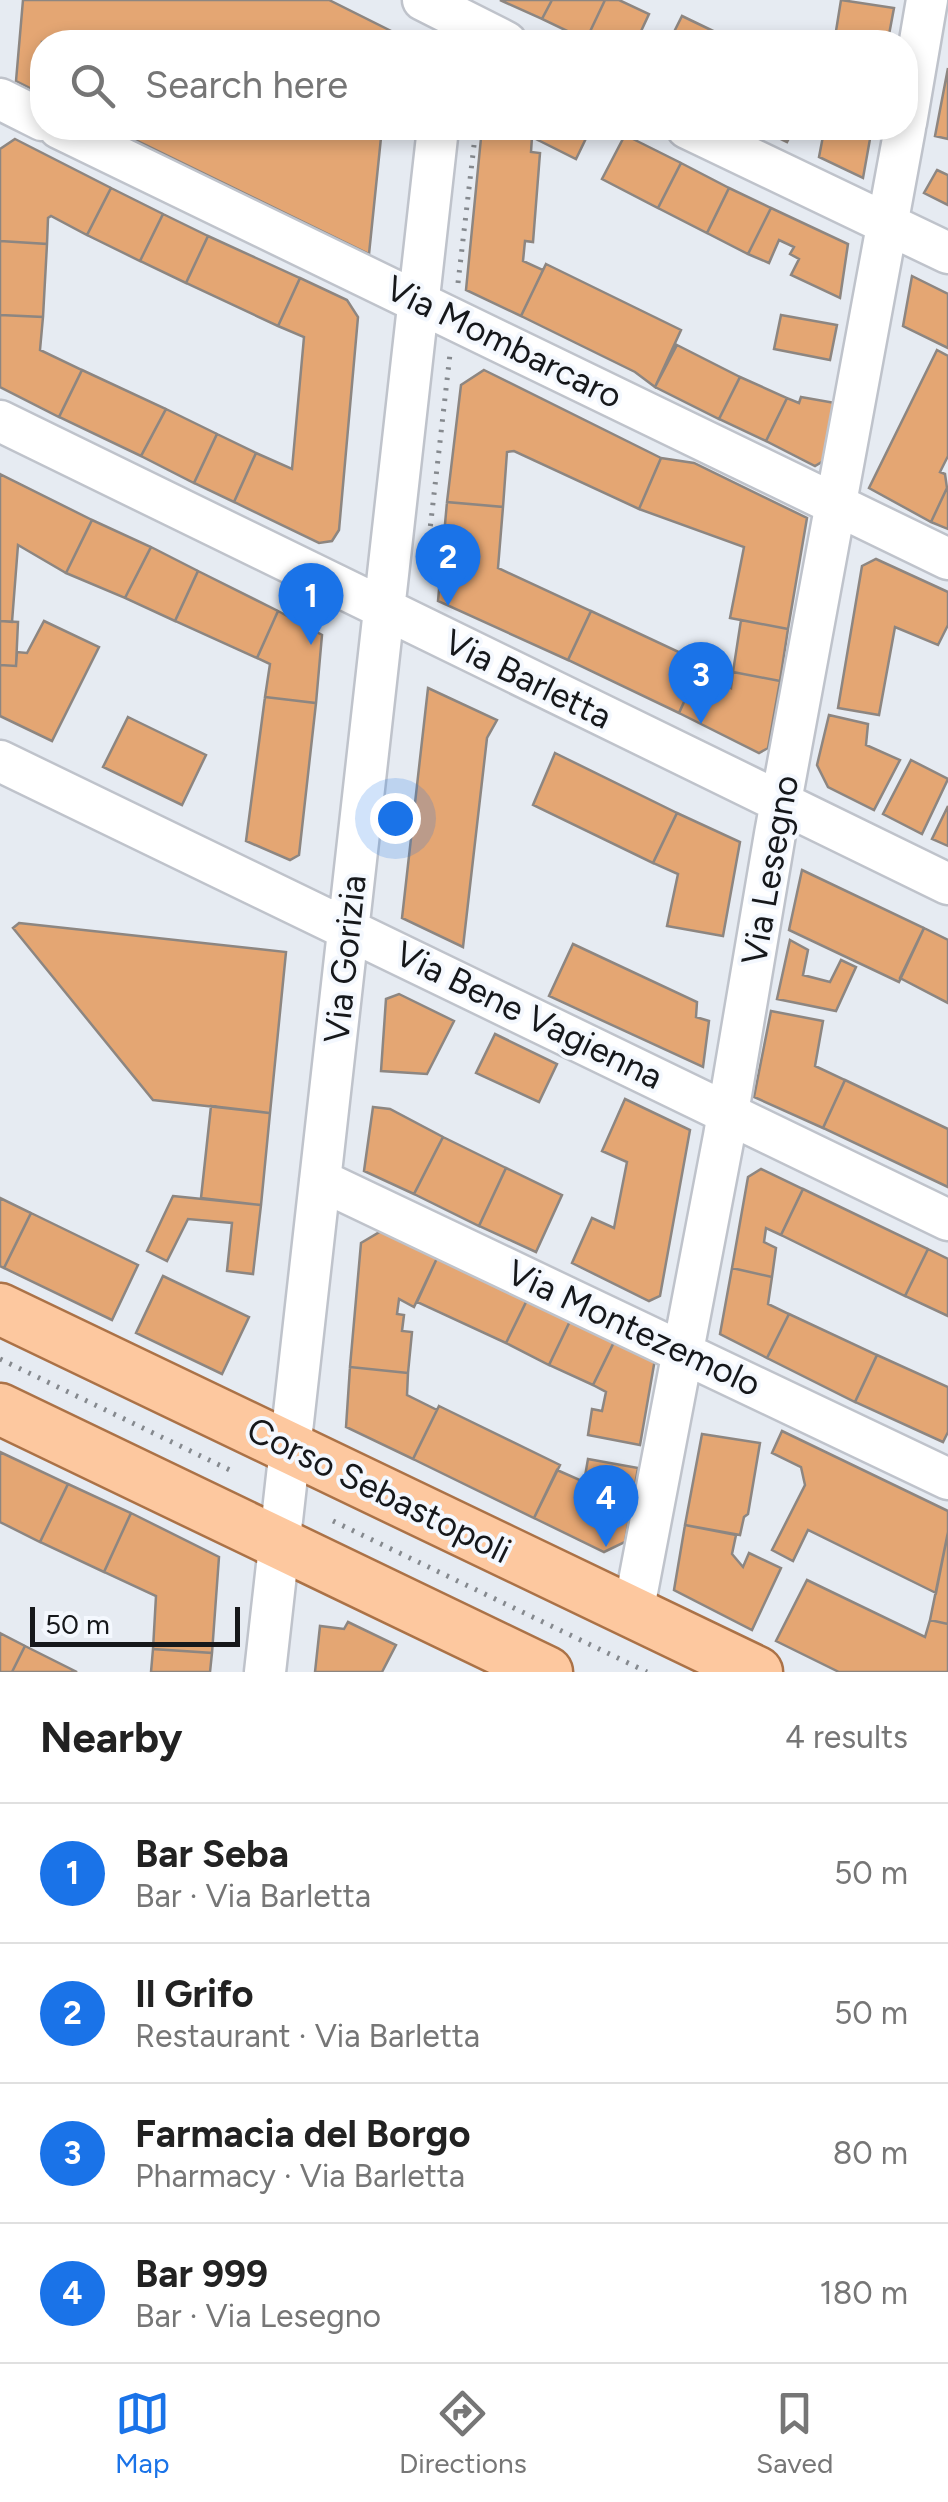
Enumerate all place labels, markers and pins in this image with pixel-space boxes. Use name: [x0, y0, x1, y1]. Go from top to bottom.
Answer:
pin: 2: [416, 524, 480, 606]
pin: 1: [278, 562, 344, 645]
pin: 3: [668, 642, 734, 724]
pin: 4: [574, 1464, 638, 1547]

